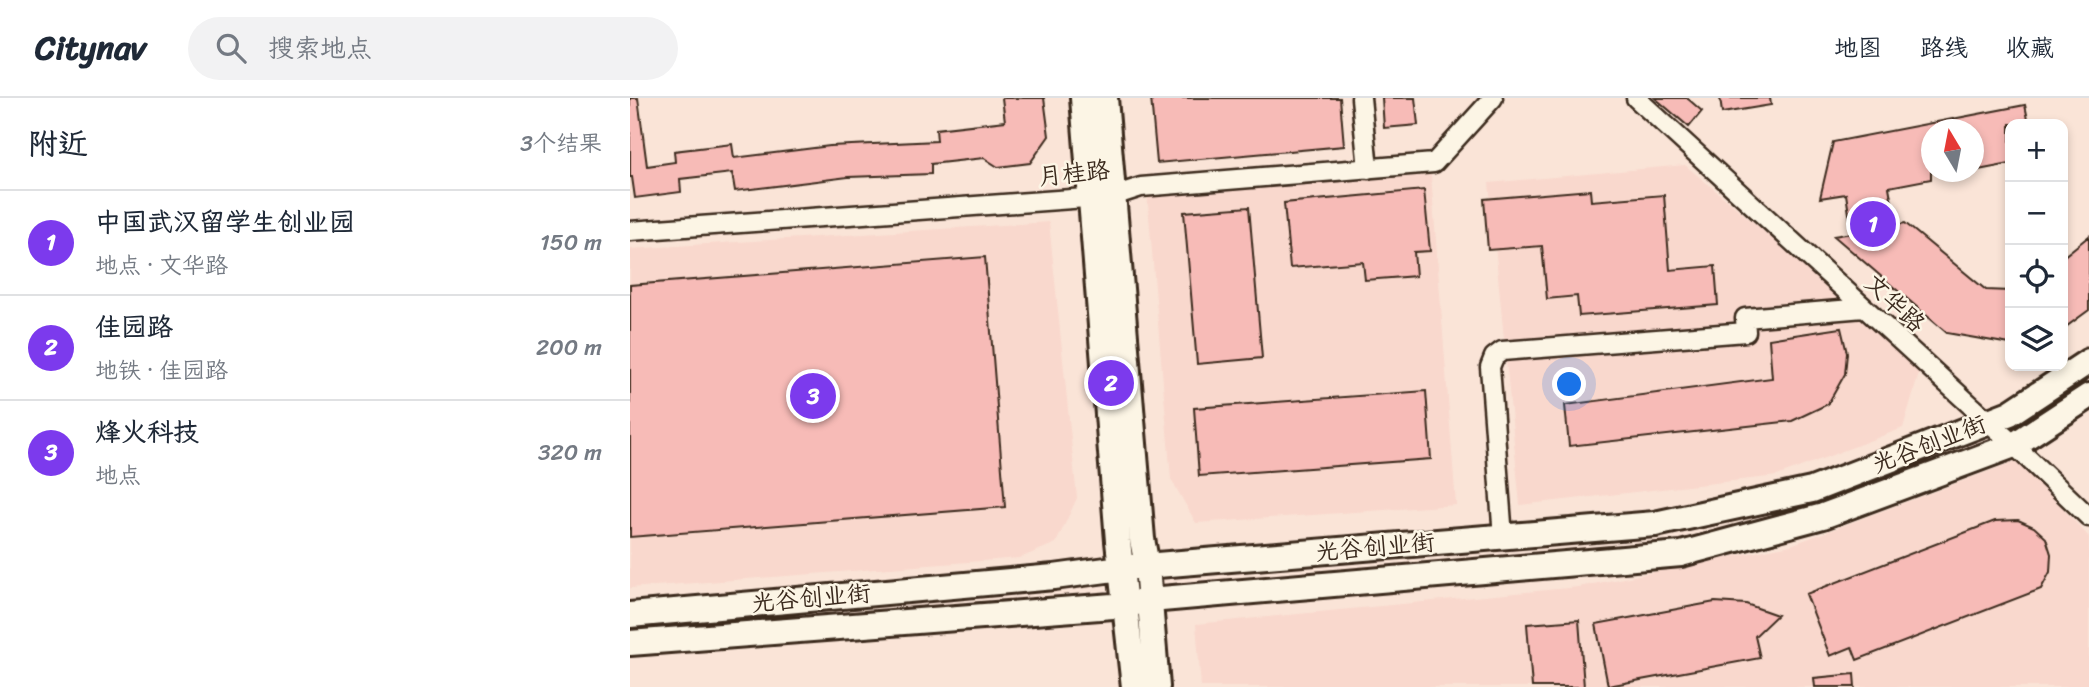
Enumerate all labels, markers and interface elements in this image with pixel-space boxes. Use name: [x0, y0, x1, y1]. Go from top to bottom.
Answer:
search box: [188, 17, 678, 80]
text: Citynav: [35, 19, 146, 77]
text: 搜索地点: [268, 25, 372, 71]
text: 地图: [1834, 27, 1882, 69]
text: 路线: [1920, 27, 1968, 69]
text: 收藏: [2006, 27, 2054, 69]
icon: search: [212, 29, 250, 67]
text: 附近: [28, 117, 88, 171]
north arrow: [1921, 119, 1984, 182]
map controls: [2005, 119, 2068, 371]
button: +: [2005, 119, 2068, 182]
text: 3个结果: [520, 123, 602, 164]
street label: 月桂路: [1036, 148, 1112, 198]
button: −: [2005, 182, 2068, 245]
pin: 1: [1850, 198, 1896, 250]
text: 中国武汉留学生创业园: [95, 199, 355, 245]
text: 1: [46, 222, 56, 263]
text: 150 m: [540, 222, 602, 263]
text: 地点 · 文华路: [95, 245, 228, 286]
button: locate: [2005, 245, 2068, 308]
street label: 文华路: [1854, 263, 1936, 343]
text: 佳园路: [95, 304, 173, 350]
button: layers: [2005, 308, 2068, 371]
text: 2: [44, 327, 58, 368]
text: 200 m: [536, 327, 602, 368]
text: 地铁 · 佳园路: [95, 350, 228, 391]
pin: 2: [1088, 357, 1134, 409]
your location: [1552, 367, 1586, 401]
pin: 3: [790, 370, 836, 422]
street label: 光谷创业街: [1865, 403, 1993, 485]
text: 烽火科技: [95, 409, 199, 455]
text: 3: [45, 432, 57, 473]
text: 320 m: [538, 432, 602, 473]
text: 地点: [95, 455, 141, 496]
street label: 光谷创业街: [1313, 521, 1437, 573]
street label: 光谷创业街: [749, 572, 873, 624]

